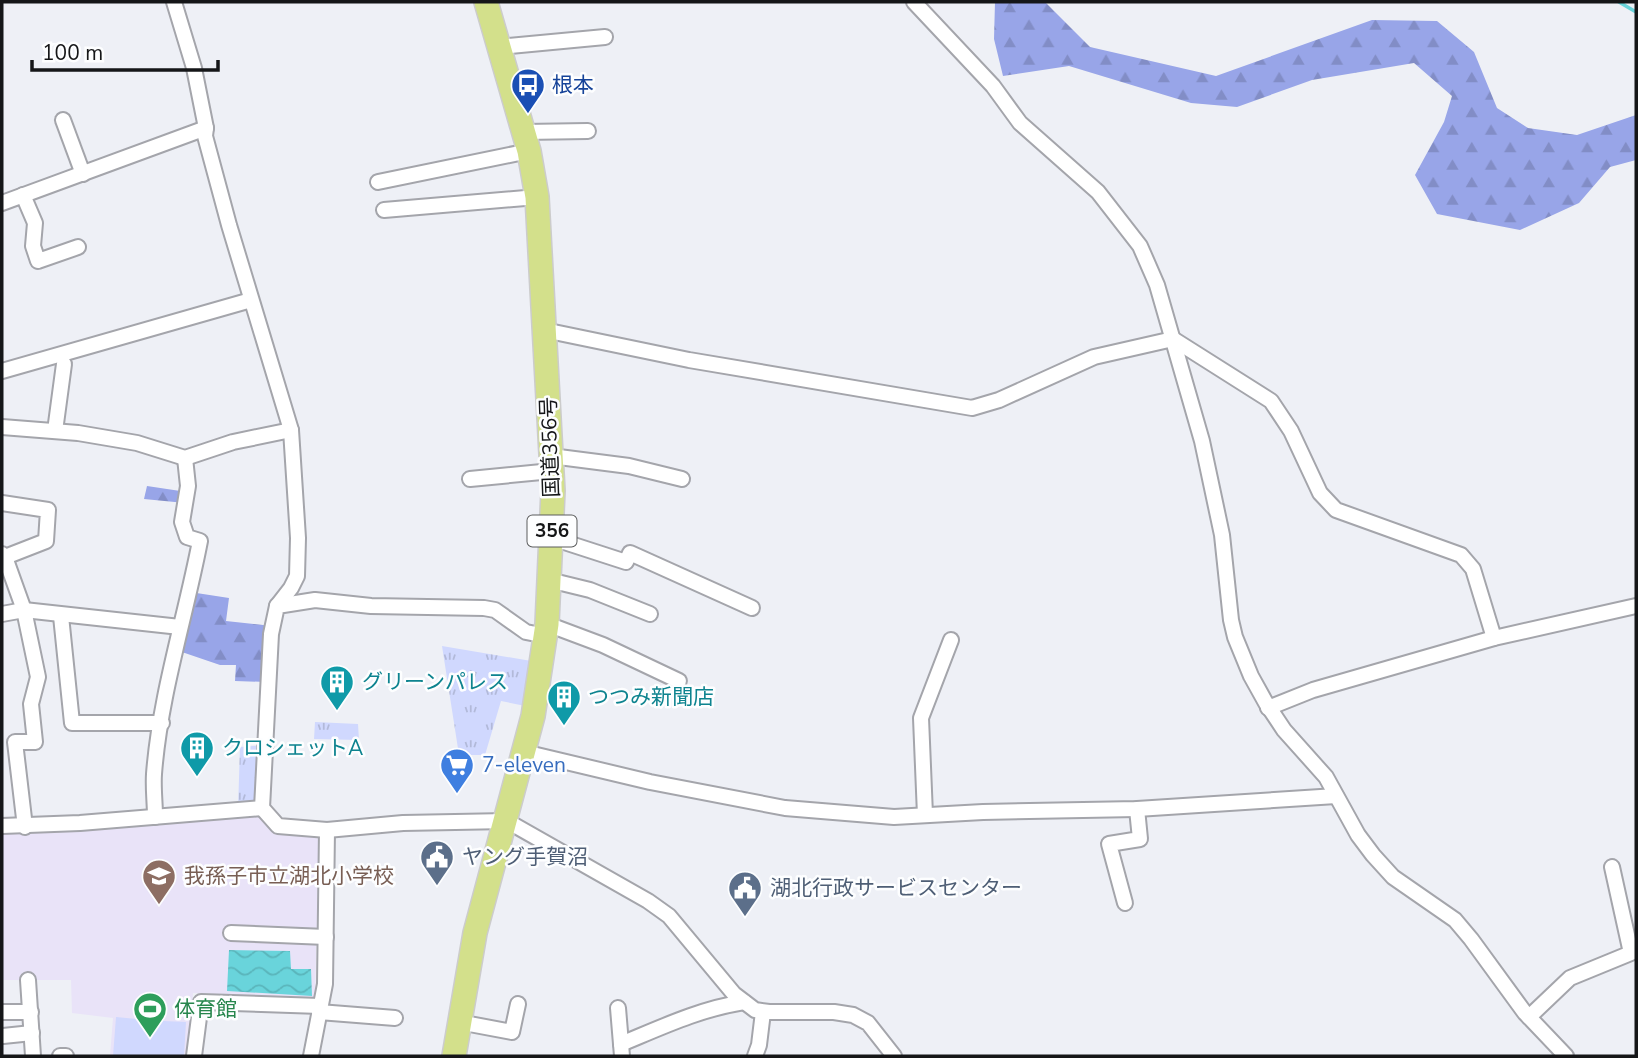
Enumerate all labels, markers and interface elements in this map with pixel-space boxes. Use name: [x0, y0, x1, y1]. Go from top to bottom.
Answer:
scale bar: [32, 28, 217, 72]
text: 100 m: [42, 39, 103, 67]
bus stop icon: 根本: [509, 66, 547, 115]
place label: 根本: [552, 71, 594, 99]
street label: 国道356号: [534, 396, 566, 498]
road number: 356: [528, 516, 576, 546]
building icon: グリーンパレス: [318, 663, 356, 712]
place label: グリーンパレス: [362, 668, 508, 696]
building icon: つつみ新聞店: [545, 678, 583, 727]
place label: つつみ新聞店: [588, 683, 714, 711]
building icon: クロシェットA: [178, 729, 216, 778]
place label: クロシェットA: [222, 734, 363, 762]
supermarket icon: 7-eleven: [438, 746, 476, 795]
place label: 7-eleven: [482, 751, 566, 779]
public building icon: ヤング手賀沼: [418, 838, 456, 887]
place label: ヤング手賀沼: [462, 843, 588, 871]
school or university icon: 我孫子市立湖北小学校: [140, 857, 178, 906]
place label: 我孫子市立湖北小学校: [184, 862, 394, 890]
public building icon: 湖北行政サービスセンター: [726, 869, 764, 918]
place label: 湖北行政サービスセンター: [770, 874, 1022, 902]
sports icon: 体育館: [131, 990, 169, 1039]
place label: 体育館: [174, 995, 237, 1023]

